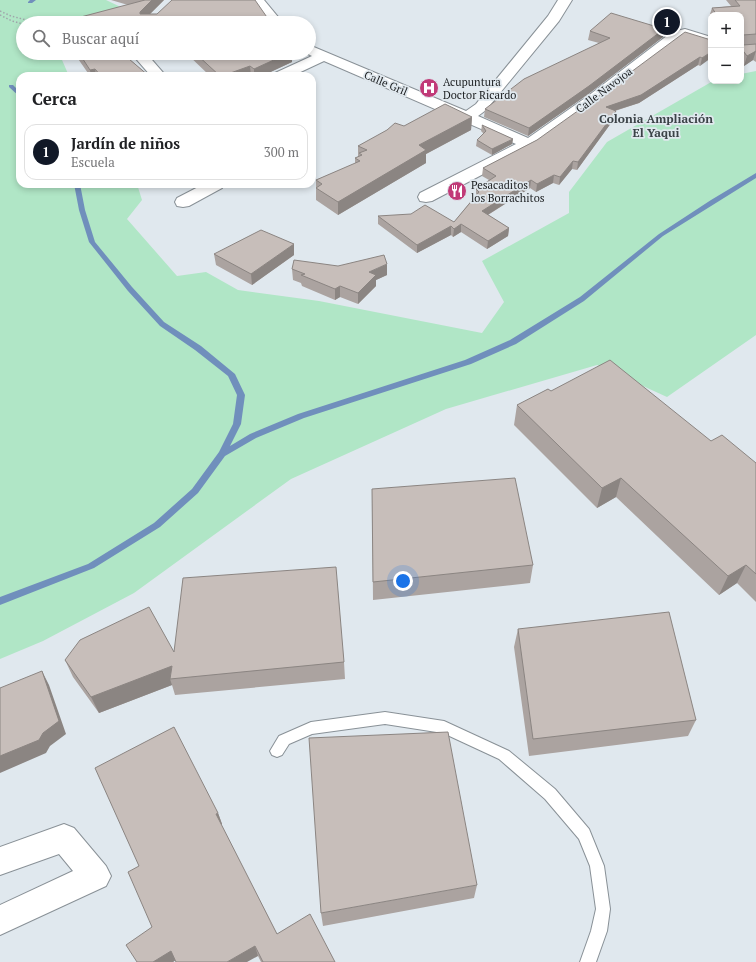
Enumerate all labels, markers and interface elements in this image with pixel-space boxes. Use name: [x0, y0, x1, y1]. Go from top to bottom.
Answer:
pin: 1: [654, 7, 680, 37]
map controls: [708, 12, 744, 84]
button: +: [708, 12, 744, 48]
search box: [16, 16, 316, 60]
icon: search: [30, 27, 52, 49]
text: Buscar aquí: [62, 28, 139, 48]
button: −: [708, 48, 744, 84]
street label: Calle Navojoa: [573, 64, 635, 116]
street label: Calle Gril: [362, 68, 410, 98]
place label: Acupuntura Doctor Ricardo: [443, 75, 516, 102]
hospital icon: Acupuntura Doctor Ricardo: [418, 77, 440, 99]
text: Cerca: [32, 87, 77, 110]
district label: Colonia Ampliación El Yaqui: [599, 111, 713, 140]
text: Jardín de niños: [71, 133, 180, 153]
text: 1: [42, 143, 50, 161]
text: 300 m: [264, 143, 299, 161]
text: Escuela: [71, 153, 115, 171]
place label: Pesacaditos los Borrachitos: [471, 178, 545, 205]
restaurant icon: Pesacaditos los Borrachitos: [446, 180, 468, 202]
your location: [393, 571, 413, 591]

